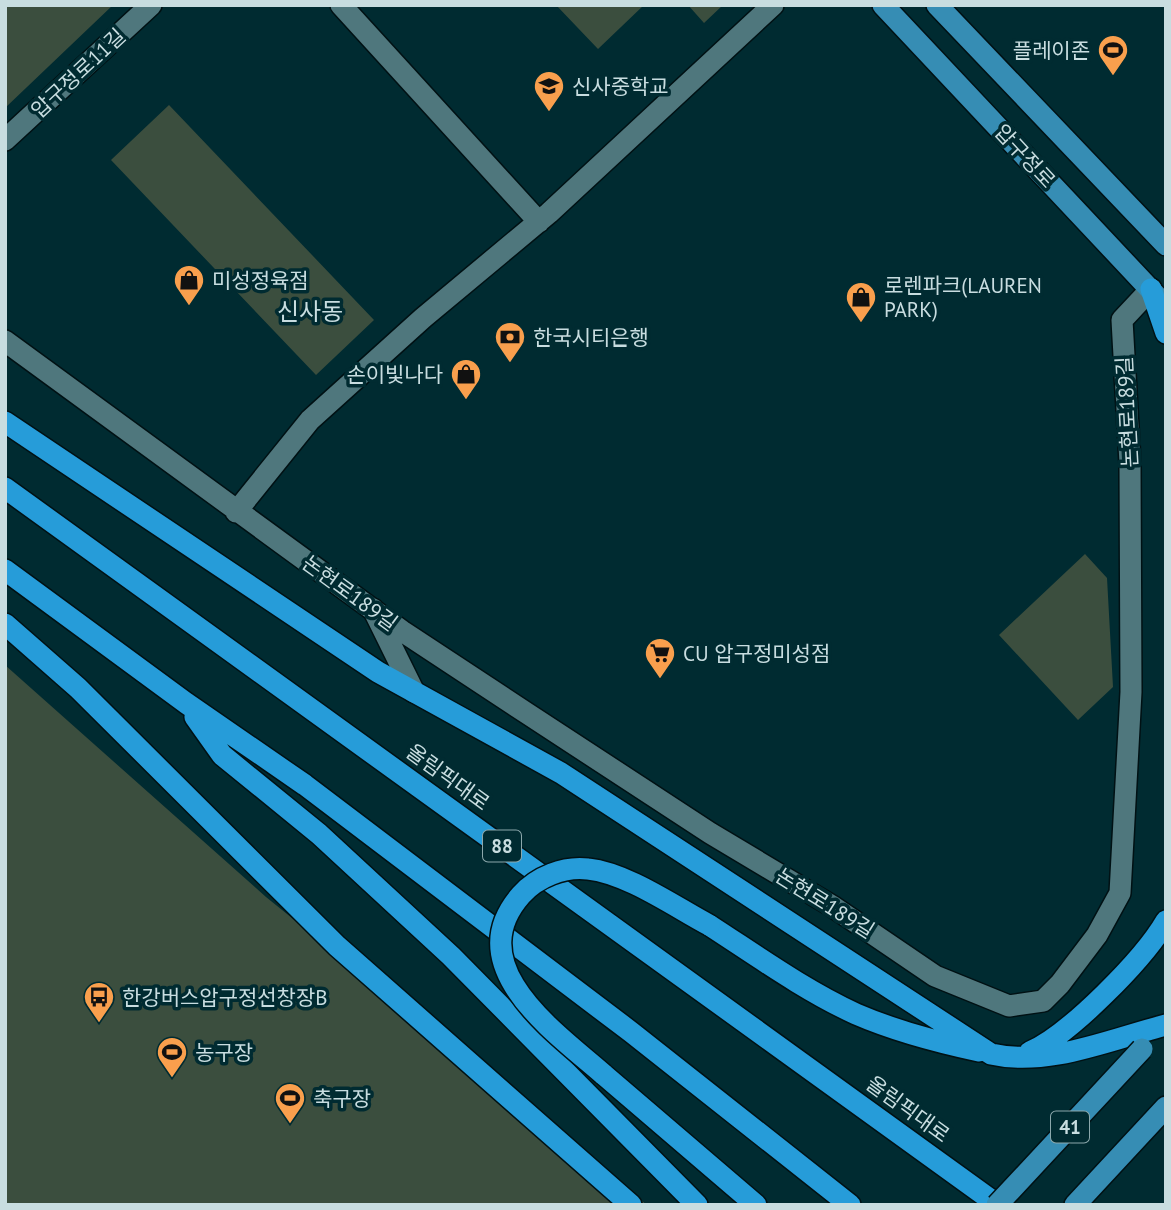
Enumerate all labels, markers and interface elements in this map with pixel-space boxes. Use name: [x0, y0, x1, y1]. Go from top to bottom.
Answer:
street label: 압구정로11길: [25, 22, 131, 124]
sports icon: 플레이존: [1096, 33, 1130, 77]
place label: 플레이존: [1013, 37, 1090, 64]
school or university icon: 신사중학교: [532, 69, 566, 113]
place label: 신사중학교: [572, 73, 669, 100]
street label: 압구정로: [989, 119, 1061, 193]
shop icon: 미성정육점: [172, 263, 206, 307]
place label: 미성정육점: [212, 267, 309, 294]
place label: 로렌파크(LAUREN PARK): [884, 272, 1042, 323]
shop icon: 로렌파크(LAUREN PARK): [844, 280, 878, 324]
district label: 신사동: [277, 296, 343, 327]
bank icon: 한국시티은행: [493, 320, 527, 364]
place label: 한국시티은행: [533, 324, 649, 351]
street label: 논현로189길: [1111, 356, 1143, 468]
shop icon: 손이빛나다: [449, 357, 483, 401]
place label: 손이빛나다: [346, 361, 443, 388]
street label: 논현로189길: [297, 549, 403, 637]
supermarket icon: CU 압구정미성점: [643, 636, 677, 680]
place label: CU 압구정미성점: [683, 640, 830, 667]
street label: 올림픽대로: [401, 738, 495, 816]
road number: 88: [483, 831, 521, 862]
street label: 논현로189길: [771, 862, 879, 944]
bus stop icon: 한강버스압구정선창장B: [82, 980, 116, 1024]
place label: 한강버스압구정선창장B: [122, 984, 327, 1011]
sports icon: 농구장: [155, 1035, 189, 1079]
place label: 농구장: [195, 1039, 253, 1066]
street label: 올림픽대로: [861, 1070, 955, 1148]
sports icon: 축구장: [273, 1081, 307, 1125]
place label: 축구장: [313, 1085, 371, 1112]
road number: 41: [1051, 1112, 1089, 1142]

